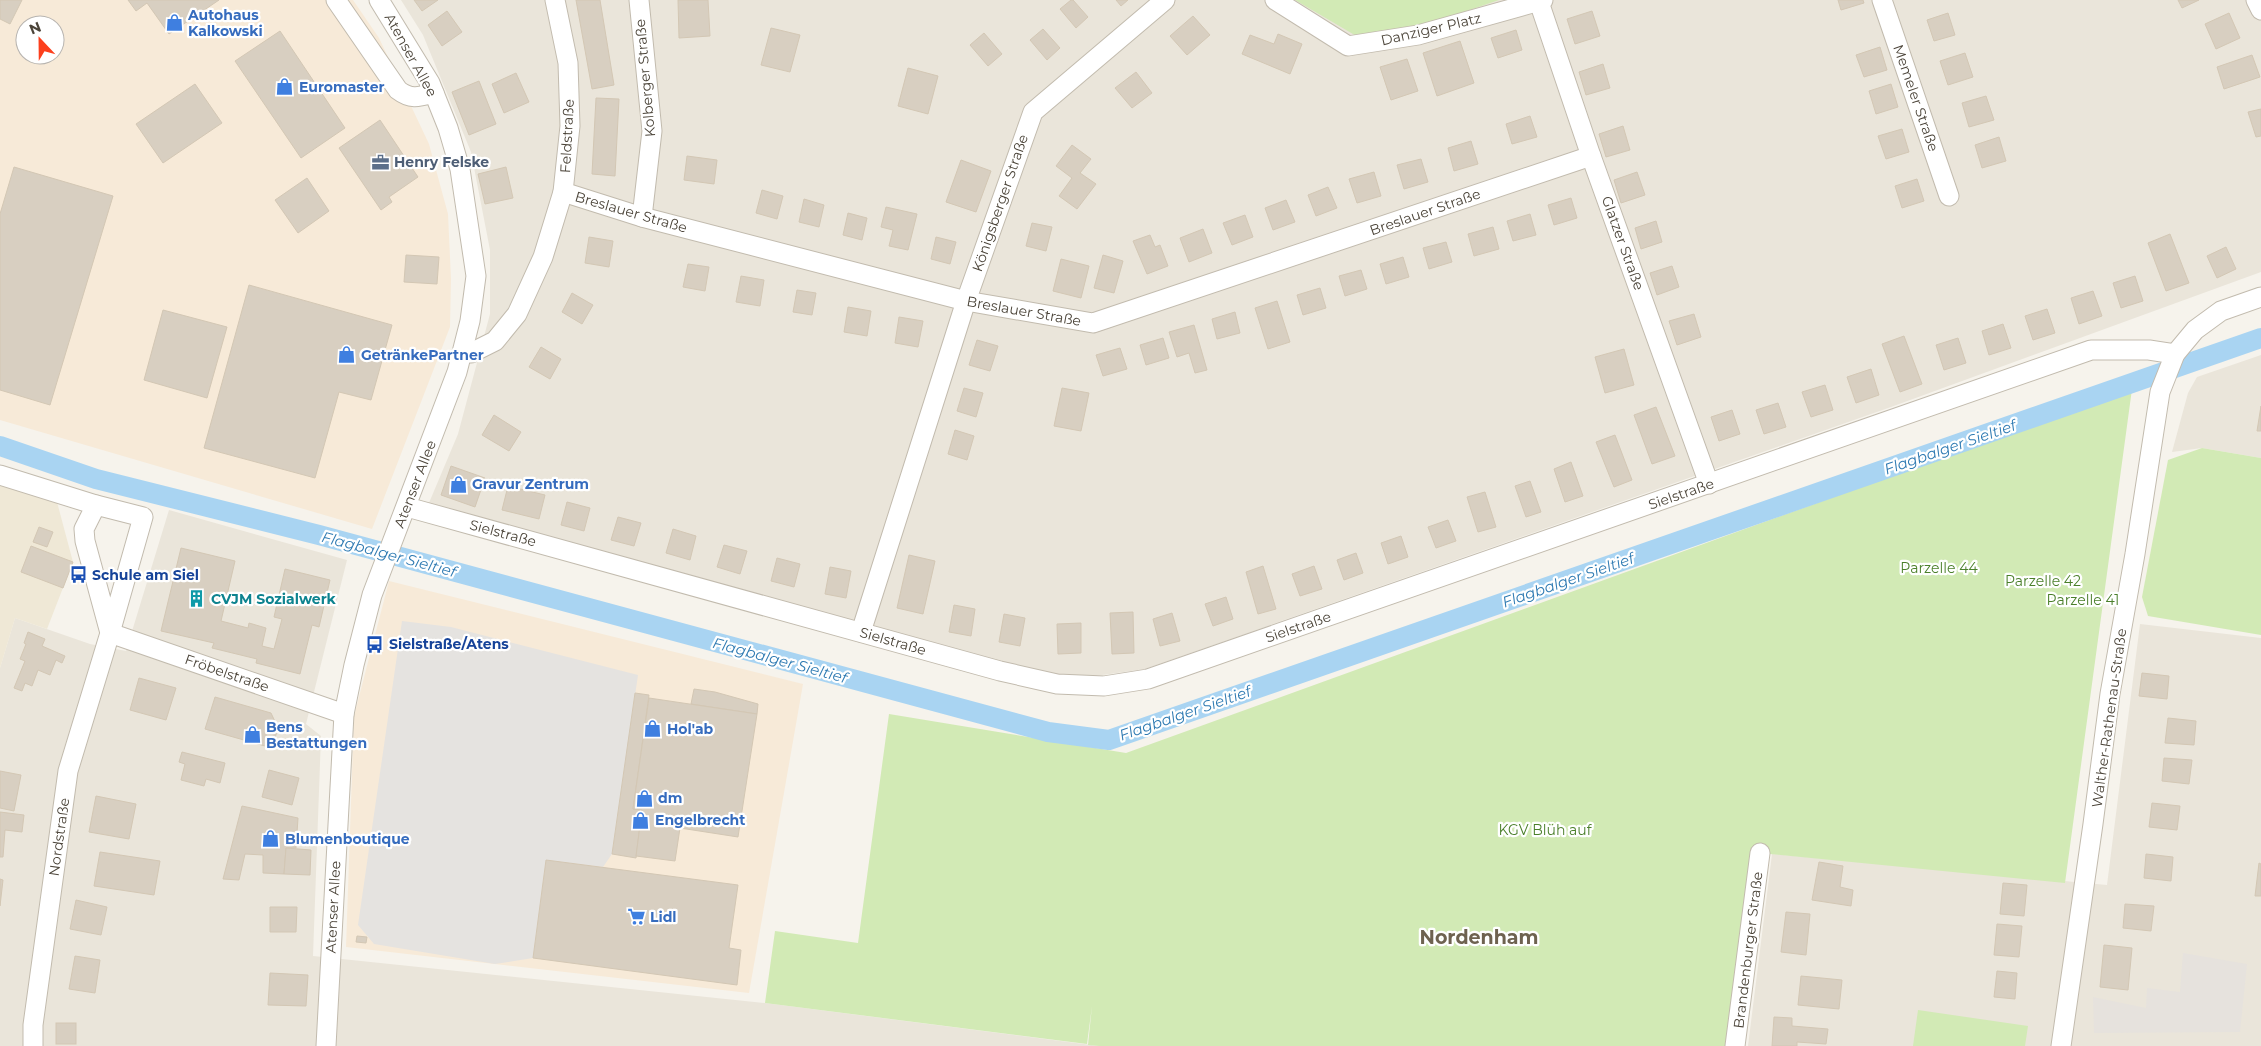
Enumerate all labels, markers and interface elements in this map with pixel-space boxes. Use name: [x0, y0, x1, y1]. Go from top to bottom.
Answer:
place label: Autohaus Kalkowski: [187, 6, 263, 40]
street label: Danziger Platz: [1379, 9, 1483, 49]
street label: Atenser Allee: [381, 10, 441, 100]
shop icon: Autohaus Kalkowski: [164, 13, 184, 33]
north arrow: [15, 15, 65, 65]
text: N: [27, 17, 44, 38]
street label: Kolberger Straße: [631, 18, 659, 138]
street label: Memeler Straße: [1889, 42, 1943, 154]
shop icon: Euromaster: [275, 77, 295, 97]
place label: Euromaster: [299, 78, 385, 96]
street label: Feldstraße: [556, 99, 578, 173]
street label: Königsberger Straße: [968, 132, 1032, 274]
office icon: Henry Felske: [370, 152, 390, 172]
place label: Henry Felske: [394, 153, 489, 171]
street label: Breslauer Straße: [1367, 185, 1483, 239]
street label: Breslauer Straße: [573, 187, 689, 237]
street label: Glatzer Straße: [1598, 194, 1648, 292]
street label: Breslauer Straße: [965, 292, 1083, 330]
shop icon: GetränkePartner: [337, 345, 357, 365]
place label: GetränkePartner: [361, 346, 484, 364]
water label: Flagbalger Sieltief: [1882, 415, 2020, 478]
street label: Atenser Allee: [390, 438, 440, 530]
shop icon: Gravur Zentrum: [448, 474, 468, 494]
street label: Sielstraße: [1646, 474, 1716, 514]
place label: Gravur Zentrum: [472, 475, 589, 493]
street label: Sielstraße: [468, 515, 538, 551]
water label: Flagbalger Sieltief: [320, 527, 460, 582]
water label: Flagbalger Sieltief: [1500, 548, 1638, 611]
park label: Parzelle 44: [1900, 559, 1978, 577]
bus stop icon: Schule am Siel: [68, 565, 88, 585]
place label: Schule am Siel: [92, 566, 199, 584]
park label: Parzelle 42: [2005, 572, 2081, 590]
building icon: CVJM Sozialwerk: [187, 589, 207, 609]
place label: CVJM Sozialwerk: [211, 590, 337, 608]
park label: Parzelle 41: [2047, 591, 2119, 609]
street label: Sielstraße: [1263, 607, 1333, 647]
street label: Sielstraße: [858, 623, 928, 659]
street label: Walther-Rathenau-Straße: [2088, 627, 2130, 809]
water label: Flagbalger Sieltief: [711, 633, 851, 688]
bus stop icon: Sielstraße/Atens: [365, 634, 385, 654]
place label: Sielstraße/Atens: [389, 635, 509, 653]
street label: Fröbelstraße: [182, 650, 272, 696]
water label: Flagbalger Sieltief: [1117, 681, 1255, 744]
place label: Bens Bestattungen: [266, 718, 367, 752]
shop icon: Hol'ab: [643, 719, 663, 739]
place label: Hol'ab: [667, 720, 714, 738]
shop icon: Bens Bestattungen: [242, 725, 262, 745]
shop icon: dm: [634, 788, 654, 808]
place label: dm: [658, 789, 682, 807]
street label: Nordstraße: [45, 797, 73, 877]
shop icon: Engelbrecht: [631, 810, 651, 830]
place label: Engelbrecht: [655, 811, 745, 829]
park label: KGV Blüh auf: [1499, 821, 1593, 839]
shop icon: Blumenboutique: [261, 829, 281, 849]
place label: Blumenboutique: [285, 830, 410, 848]
street label: Atenser Allee: [322, 860, 344, 954]
street label: Brandenburger Straße: [1729, 871, 1767, 1029]
supermarket icon: Lidl: [626, 907, 646, 927]
place label: Lidl: [650, 908, 677, 926]
district label: Nordenham: [1420, 926, 1538, 949]

